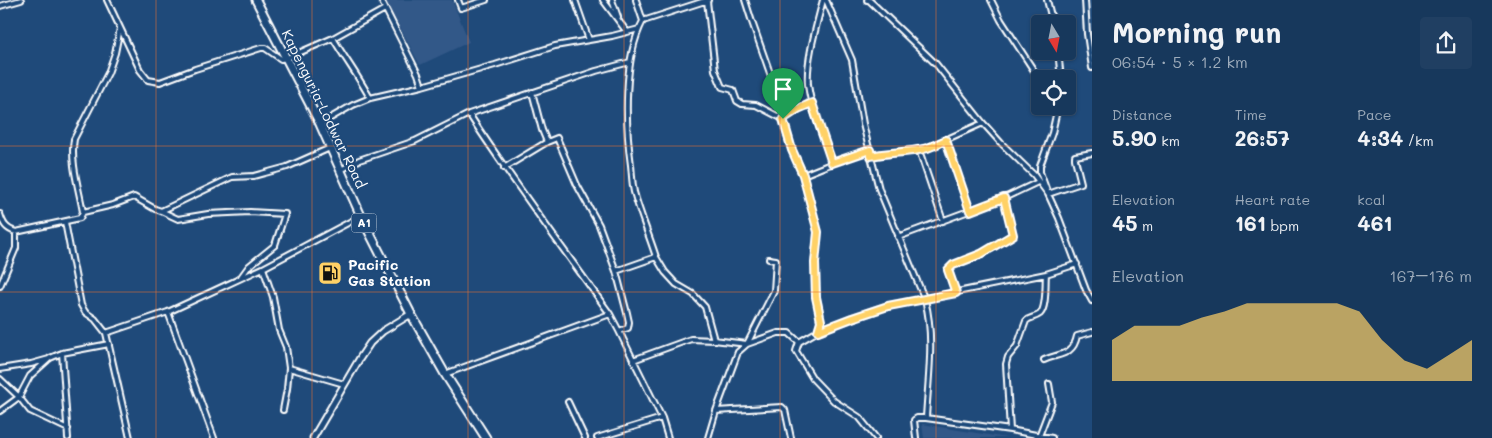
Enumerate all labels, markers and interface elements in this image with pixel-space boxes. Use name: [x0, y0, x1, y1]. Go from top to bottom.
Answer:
text: Morning run: [1112, 14, 1281, 50]
north arrow: [1031, 15, 1076, 60]
map controls: [1031, 15, 1076, 115]
button: share: [1420, 17, 1472, 69]
street label: Kapenguria-Lodwar Road: [278, 26, 371, 191]
text: 06:54 · 5 × 1.2 km: [1112, 51, 1248, 72]
pin: [762, 68, 804, 119]
button: locate: [1031, 70, 1076, 115]
icon: arrive: [769, 75, 797, 103]
text: Distance: [1112, 105, 1172, 124]
text: Time: [1235, 105, 1267, 124]
text: Pace: [1357, 105, 1392, 124]
text: 5.90: [1112, 124, 1157, 151]
text: 26:57: [1235, 124, 1290, 151]
text: 4:34: [1357, 124, 1403, 151]
text: km: [1157, 131, 1180, 150]
text: /km: [1403, 131, 1434, 150]
text: Elevation: [1112, 190, 1175, 209]
text: Heart rate: [1235, 190, 1310, 209]
text: kcal: [1357, 190, 1385, 209]
text: 45: [1112, 209, 1138, 236]
text: 161: [1235, 209, 1266, 236]
text: 461: [1357, 209, 1393, 236]
road number: A1: [352, 214, 376, 232]
text: m: [1138, 216, 1153, 235]
text: bpm: [1266, 216, 1299, 235]
place label: Pacific Gas Station: [348, 255, 431, 290]
fuel station icon: Pacific Gas Station: [317, 260, 343, 286]
text: Elevation: [1112, 265, 1184, 286]
text: 167–176 m: [1390, 265, 1472, 286]

